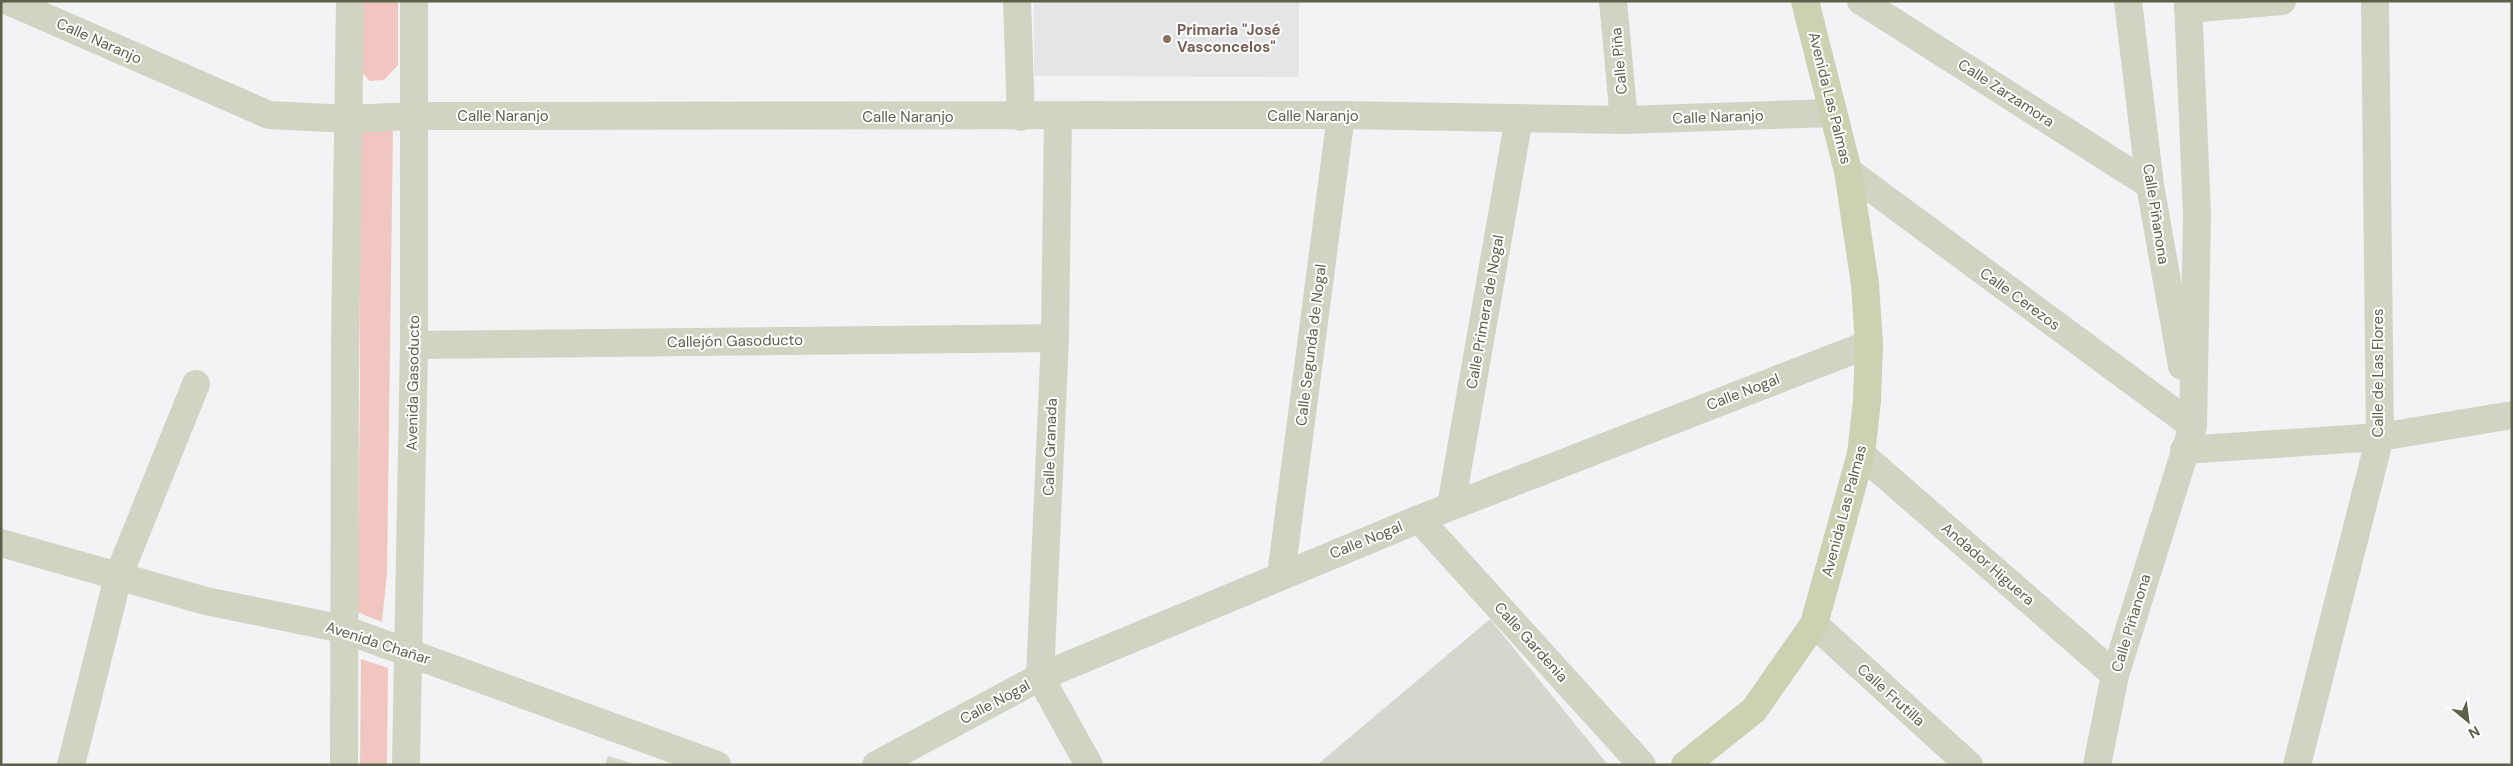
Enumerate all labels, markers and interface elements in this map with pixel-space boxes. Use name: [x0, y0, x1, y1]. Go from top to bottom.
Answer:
street label: Calle Naranjo: [53, 13, 145, 69]
place label: Primaria "José Vasconcelos": [1177, 20, 1281, 57]
street label: Calle Piña: [1606, 27, 1632, 95]
street label: Avenida Las Palmas: [1804, 30, 1856, 166]
marker: Primaria "José Vasconcelos": [1161, 33, 1173, 45]
street label: Calle Zarzamora: [1954, 54, 2058, 132]
street label: Calle Naranjo: [1672, 105, 1764, 129]
street label: Calle Naranjo: [457, 106, 549, 126]
street label: Calle Naranjo: [1267, 106, 1359, 126]
street label: Calle Naranjo: [862, 107, 954, 127]
street label: Calle Piñanona: [2138, 162, 2174, 266]
street label: Calle Primera de Nogal: [1462, 233, 1508, 391]
street label: Calle Segunda de Nogal: [1291, 263, 1331, 427]
street label: Calle Cerezos: [1976, 263, 2064, 335]
street label: Calle de Las Flores: [2368, 308, 2388, 438]
street label: Avenida Gasoducto: [402, 315, 424, 451]
street label: Callejón Gasoducto: [667, 330, 803, 352]
street label: Calle Nogal: [1704, 369, 1782, 415]
street label: Calle Granada: [1038, 398, 1062, 496]
street label: Avenida Las Palmas: [1817, 443, 1871, 579]
street label: Calle Nogal: [1327, 516, 1405, 564]
street label: Andador Higuera: [1937, 518, 2039, 610]
street label: Calle Piñanona: [2107, 572, 2155, 674]
street label: Calle Gardenia: [1490, 598, 1572, 686]
street label: Avenida Chañar: [323, 617, 433, 669]
street label: Calle Frutilla: [1853, 659, 1929, 731]
street label: Calle Nogal: [956, 675, 1034, 729]
north arrow: [2443, 696, 2493, 746]
text: N: [2465, 722, 2483, 743]

